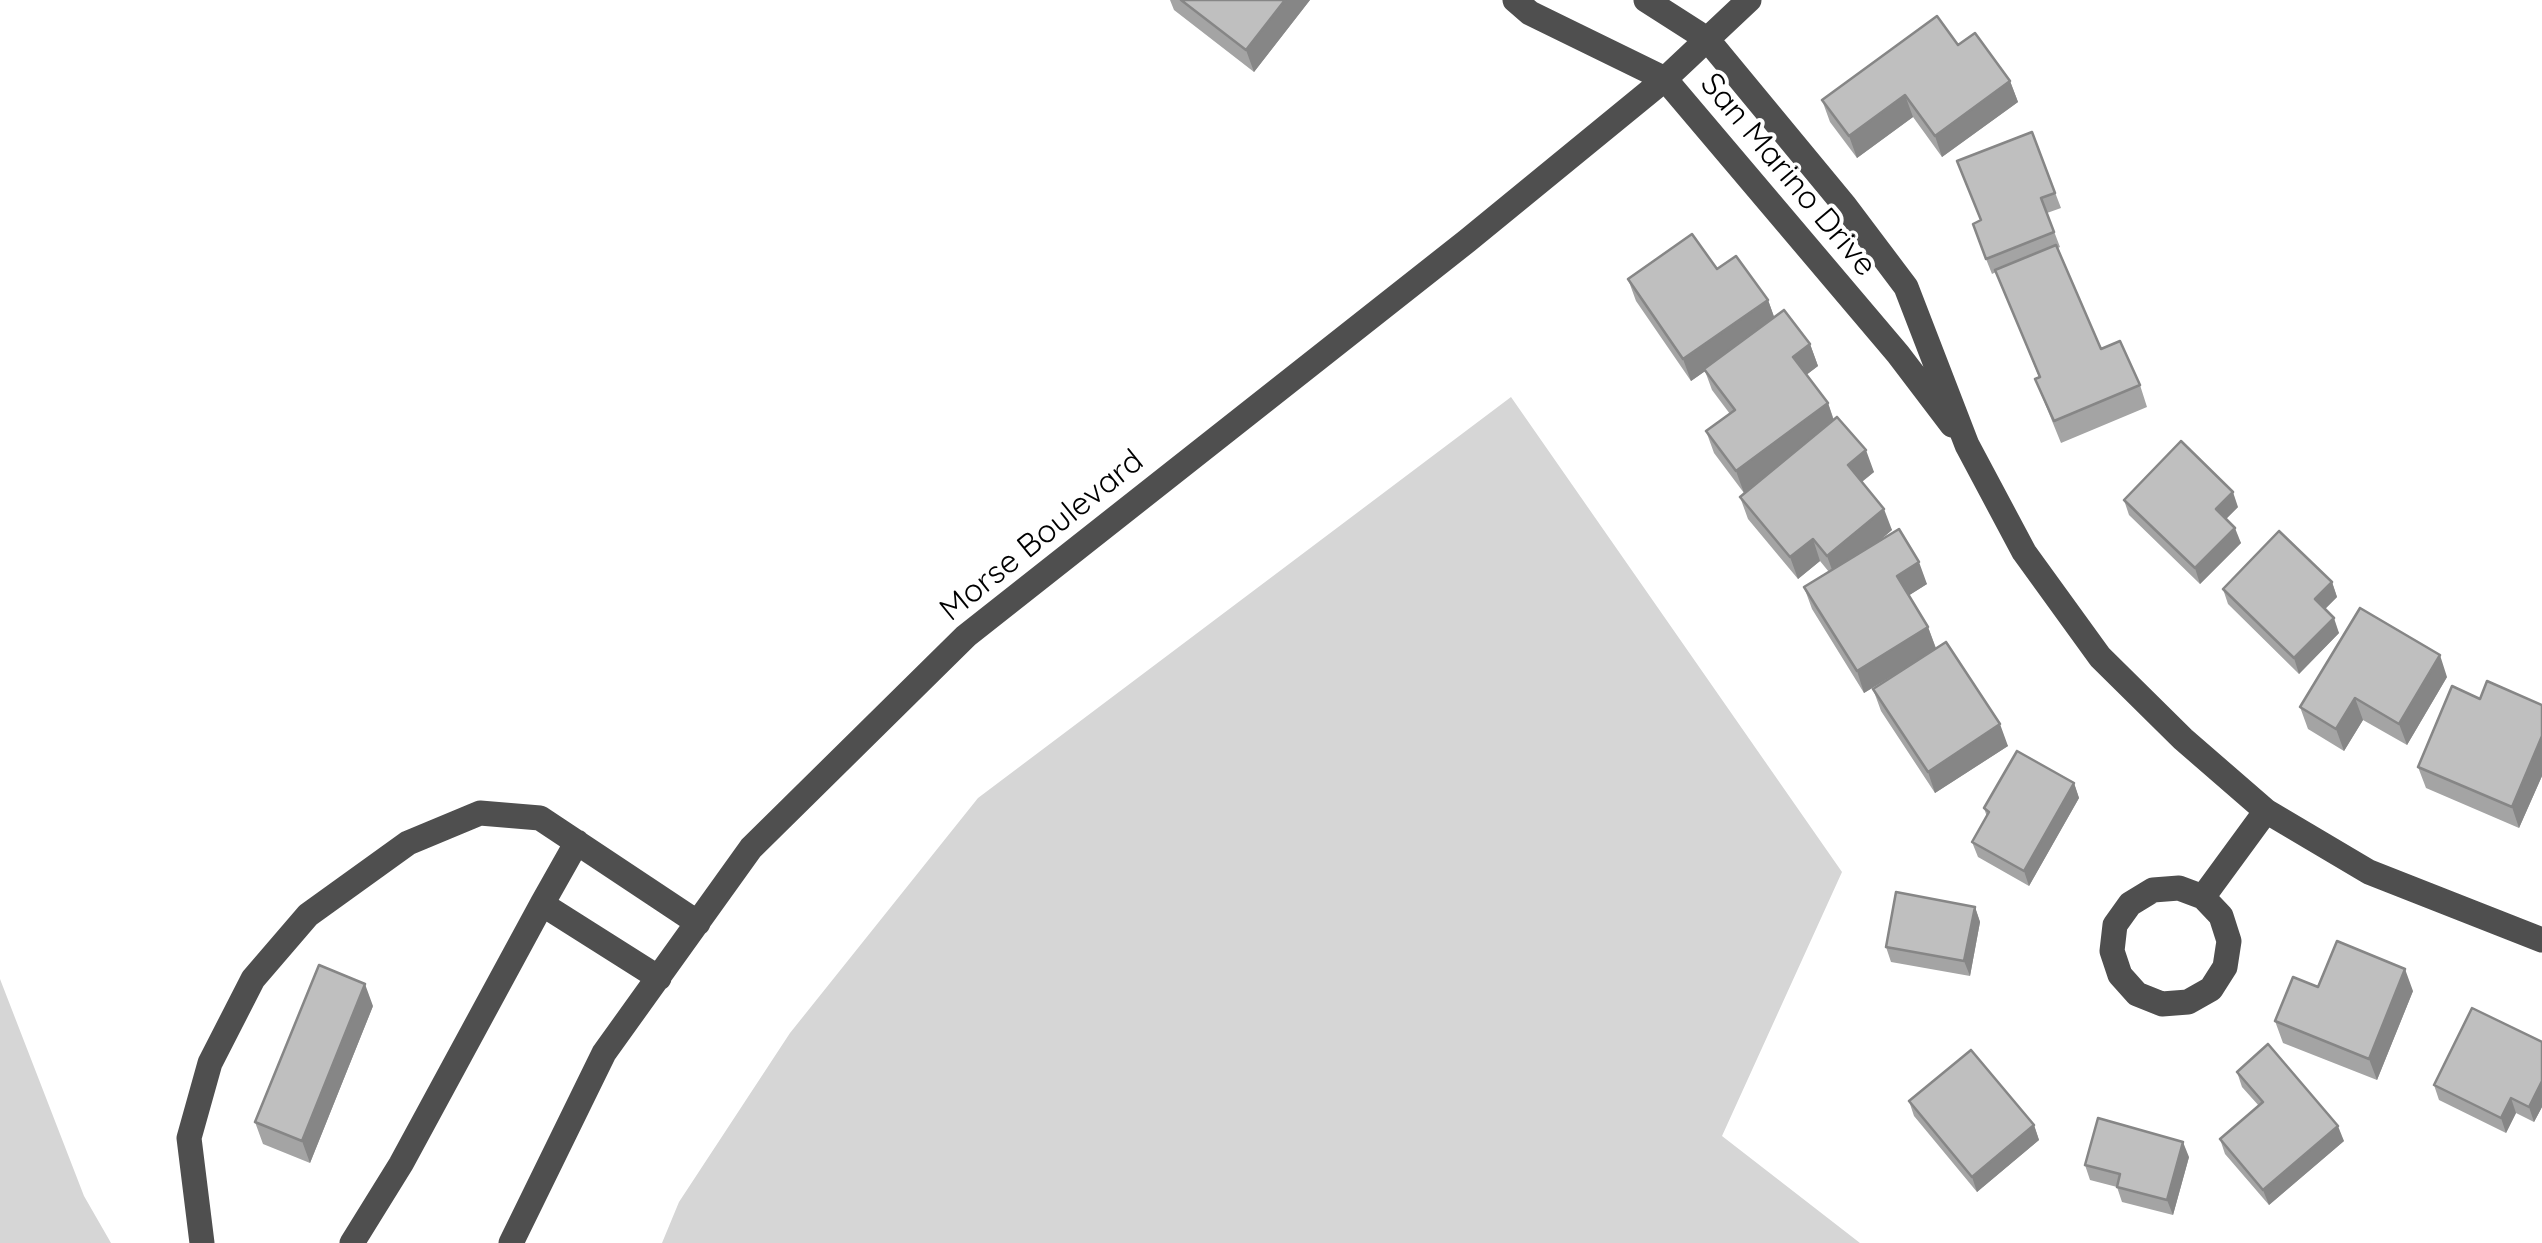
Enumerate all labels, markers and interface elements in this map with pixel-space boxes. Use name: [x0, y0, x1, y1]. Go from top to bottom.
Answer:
street label: San Marino Drive: [1692, 66, 1884, 284]
street label: Morse Boulevard: [933, 442, 1151, 630]

